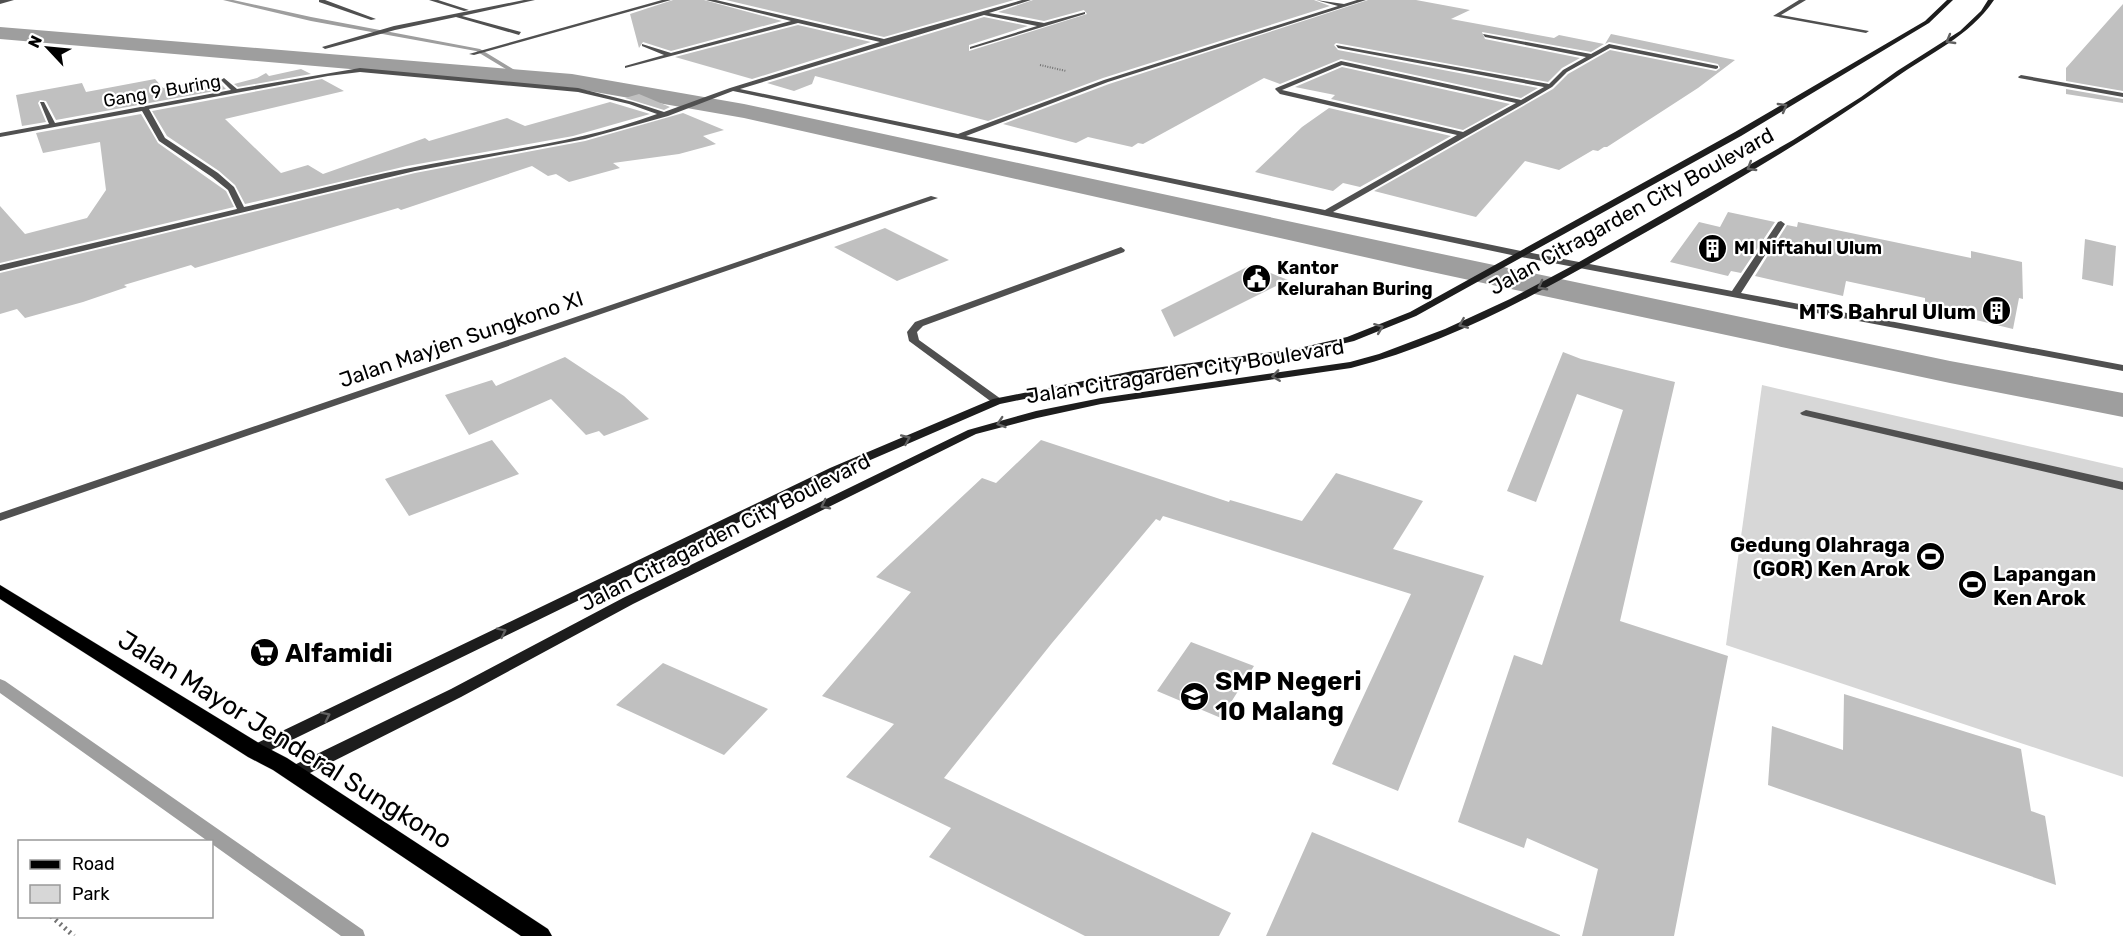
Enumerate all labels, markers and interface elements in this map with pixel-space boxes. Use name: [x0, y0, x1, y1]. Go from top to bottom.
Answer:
north arrow: [18, 18, 78, 78]
text: N: [24, 32, 46, 51]
one-way arrow: [1946, 32, 1956, 44]
street label: Gang 9 Buring: [101, 70, 223, 112]
one-way arrow: [1777, 103, 1787, 115]
street label: Jalan Citragarden City Boulevard: [1484, 122, 1778, 300]
one-way arrow: [1747, 160, 1757, 172]
building icon: MI Niftahul Ulum: [1697, 232, 1729, 264]
place label: MI Niftahul Ulum: [1734, 237, 1882, 259]
place label: Kantor Kelurahan Buring: [1277, 257, 1433, 300]
public building icon: Kantor Kelurahan Buring: [1240, 262, 1272, 294]
one-way arrow: [1538, 279, 1548, 290]
street label: Jalan Mayjen Sungkono XI: [336, 285, 586, 393]
building icon: MTS Bahrul Ulum: [1981, 295, 2013, 327]
place label: MTS Bahrul Ulum: [1799, 299, 1976, 324]
one-way arrow: [1458, 317, 1469, 329]
one-way arrow: [1373, 323, 1384, 335]
street label: Jalan Citragarden City Boulevard: [1024, 333, 1346, 409]
one-way arrow: [1271, 369, 1280, 382]
one-way arrow: [996, 416, 1007, 428]
one-way arrow: [899, 434, 910, 446]
street label: Jalan Citragarden City Boulevard: [576, 448, 874, 616]
one-way arrow: [820, 498, 831, 509]
place label: Gedung Olahraga (GOR) Ken Arok: [1730, 532, 1911, 581]
sports icon: Gedung Olahraga (GOR) Ken Arok: [1915, 540, 1947, 572]
place label: Lapangan Ken Arok: [1993, 561, 2096, 610]
sports icon: Lapangan Ken Arok: [1956, 569, 1988, 601]
street label: Jalan Mayor Jenderal Sungkono: [112, 624, 458, 856]
one-way arrow: [496, 627, 507, 639]
supermarket icon: Alfamidi: [248, 637, 280, 669]
place label: Alfamidi: [285, 638, 393, 669]
place label: SMP Negeri 10 Malang: [1215, 666, 1362, 727]
school or university icon: SMP Negeri 10 Malang: [1178, 680, 1210, 712]
one-way arrow: [320, 712, 331, 724]
legend: [18, 840, 213, 918]
text: Road: [72, 853, 115, 875]
text: Park: [72, 883, 110, 905]

